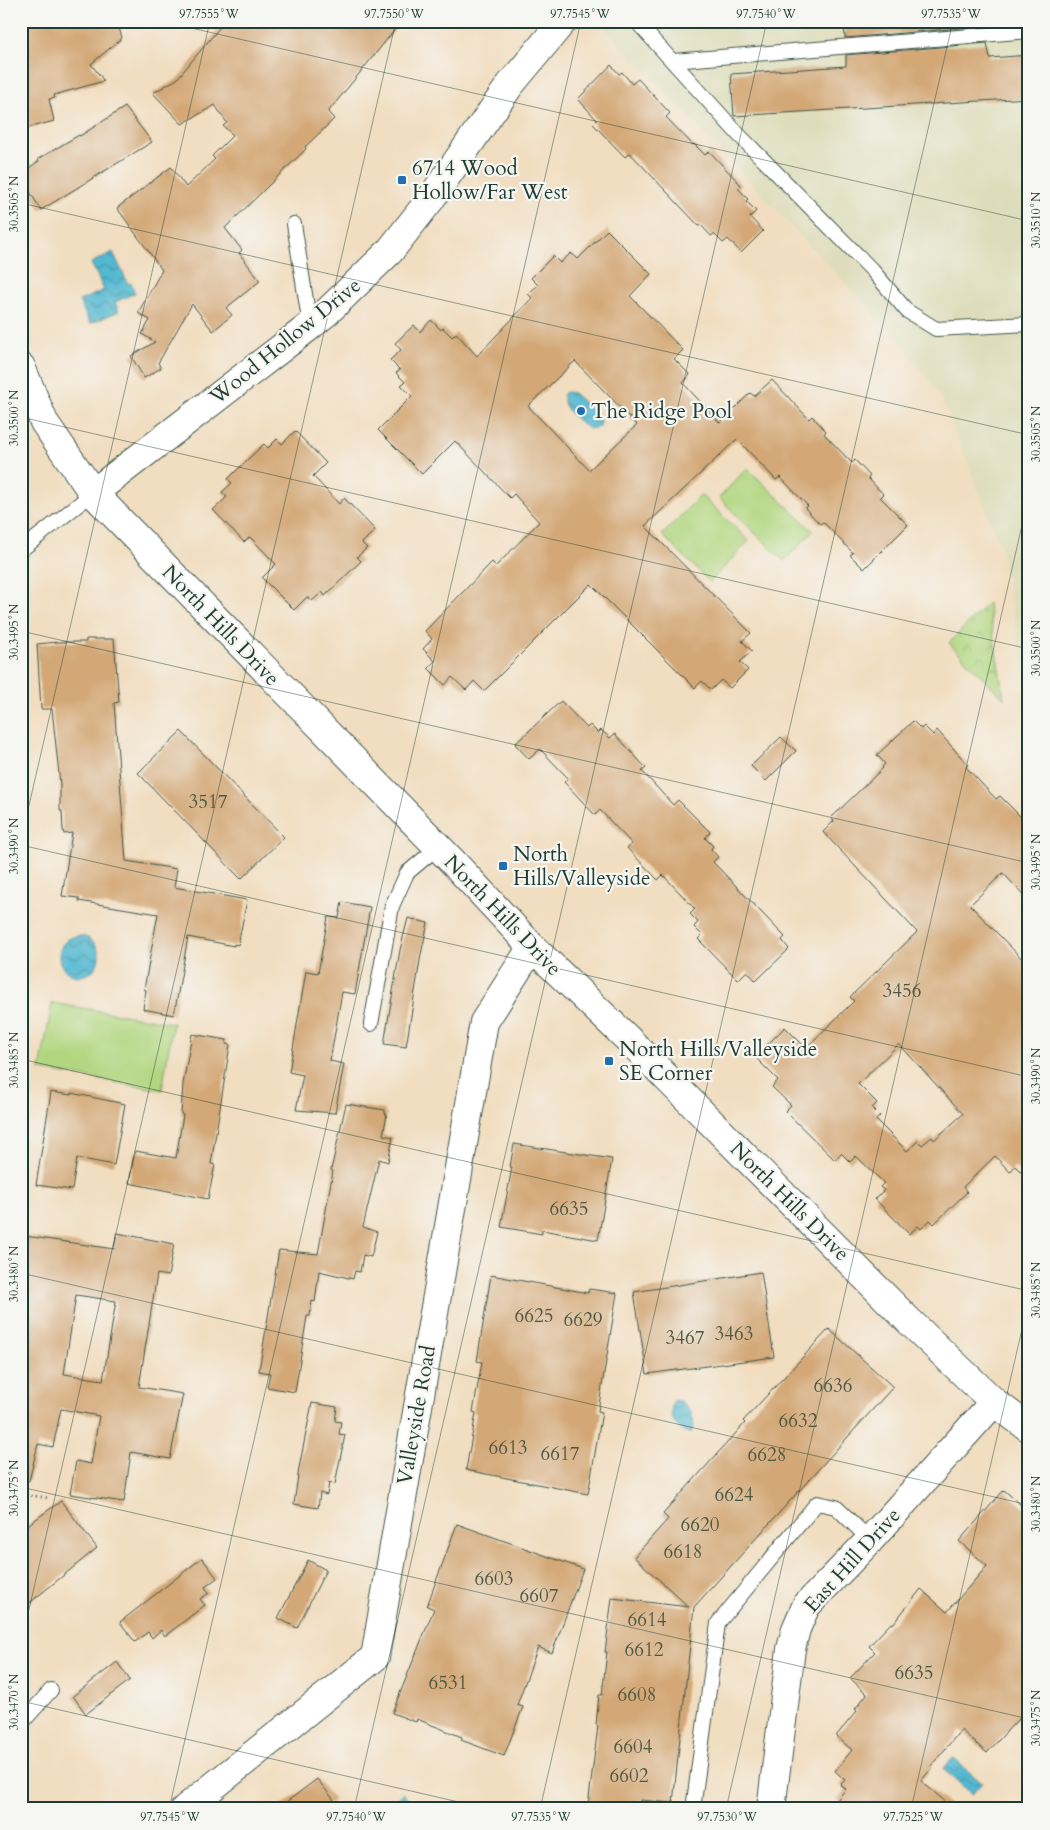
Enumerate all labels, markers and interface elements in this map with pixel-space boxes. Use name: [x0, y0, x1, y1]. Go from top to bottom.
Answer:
text: 97.7555°W: [179, 6, 239, 22]
text: 97.7550°W: [364, 6, 424, 22]
text: 97.7545°W: [550, 6, 610, 22]
text: 97.7540°W: [736, 6, 796, 22]
text: 97.7535°W: [921, 6, 981, 22]
place label: 6714 Wood Hollow/Far West: [412, 154, 568, 207]
marker: 6714 Wood Hollow/Far West: [396, 174, 408, 186]
text: 30.3505°N: [6, 175, 22, 232]
text: 30.3510°N: [1028, 191, 1044, 248]
street label: Wood Hollow Drive: [203, 271, 367, 412]
text: 30.3500°N: [6, 389, 22, 446]
place label: The Ridge Pool: [591, 397, 732, 426]
marker: The Ridge Pool: [575, 405, 587, 417]
text: 30.3505°N: [1028, 405, 1044, 462]
street label: North Hills Drive: [155, 558, 286, 692]
text: 30.3495°N: [6, 603, 22, 660]
text: 30.3500°N: [1028, 619, 1044, 676]
house number: 3517: [189, 789, 228, 815]
text: 30.3490°N: [6, 817, 22, 874]
text: 30.3495°N: [1028, 833, 1044, 890]
place label: North Hills/Valleyside: [513, 840, 650, 893]
street label: North Hills Drive: [437, 848, 568, 982]
marker: North Hills/Valleyside: [497, 860, 509, 872]
house number: 3456: [883, 978, 921, 1004]
text: 30.3485°N: [6, 1031, 22, 1088]
place label: North Hills/Valleyside SE Corner: [619, 1035, 817, 1088]
text: 30.3490°N: [1028, 1047, 1044, 1104]
marker: North Hills/Valleyside SE Corner: [603, 1055, 615, 1067]
street label: North Hills Drive: [723, 1135, 856, 1268]
house number: 6635: [550, 1196, 588, 1222]
text: 30.3480°N: [6, 1245, 22, 1302]
text: 30.3485°N: [1028, 1261, 1044, 1318]
house number: 6625: [515, 1303, 553, 1329]
house number: 6629: [564, 1307, 603, 1333]
house number: 3463: [715, 1321, 753, 1347]
house number: 3467: [666, 1325, 705, 1351]
street label: Valleyside Road: [390, 1343, 443, 1487]
house number: 6636: [814, 1373, 852, 1399]
house number: 6632: [779, 1408, 818, 1434]
house number: 6613: [489, 1435, 527, 1461]
house number: 6617: [541, 1441, 580, 1467]
house number: 6628: [748, 1442, 786, 1468]
text: 30.3475°N: [6, 1459, 22, 1516]
text: 30.3480°N: [1028, 1475, 1044, 1532]
house number: 6624: [715, 1482, 754, 1508]
street label: East Hill Drive: [797, 1502, 907, 1619]
house number: 6620: [681, 1512, 720, 1538]
house number: 6618: [664, 1539, 702, 1565]
house number: 6603: [475, 1566, 513, 1592]
house number: 6607: [520, 1583, 559, 1609]
house number: 6614: [628, 1607, 667, 1633]
house number: 6612: [625, 1637, 664, 1663]
house number: 6635: [895, 1660, 933, 1686]
house number: 6531: [429, 1670, 467, 1696]
text: 30.3470°N: [6, 1673, 22, 1730]
house number: 6608: [618, 1682, 656, 1708]
text: 30.3475°N: [1028, 1689, 1044, 1746]
house number: 6604: [614, 1734, 653, 1760]
house number: 6602: [610, 1763, 649, 1789]
text: 97.7545°W: [140, 1809, 200, 1825]
text: 97.7540°W: [326, 1809, 386, 1825]
text: 97.7535°W: [511, 1809, 571, 1825]
text: 97.7530°W: [697, 1809, 757, 1825]
text: 97.7525°W: [883, 1809, 943, 1825]

